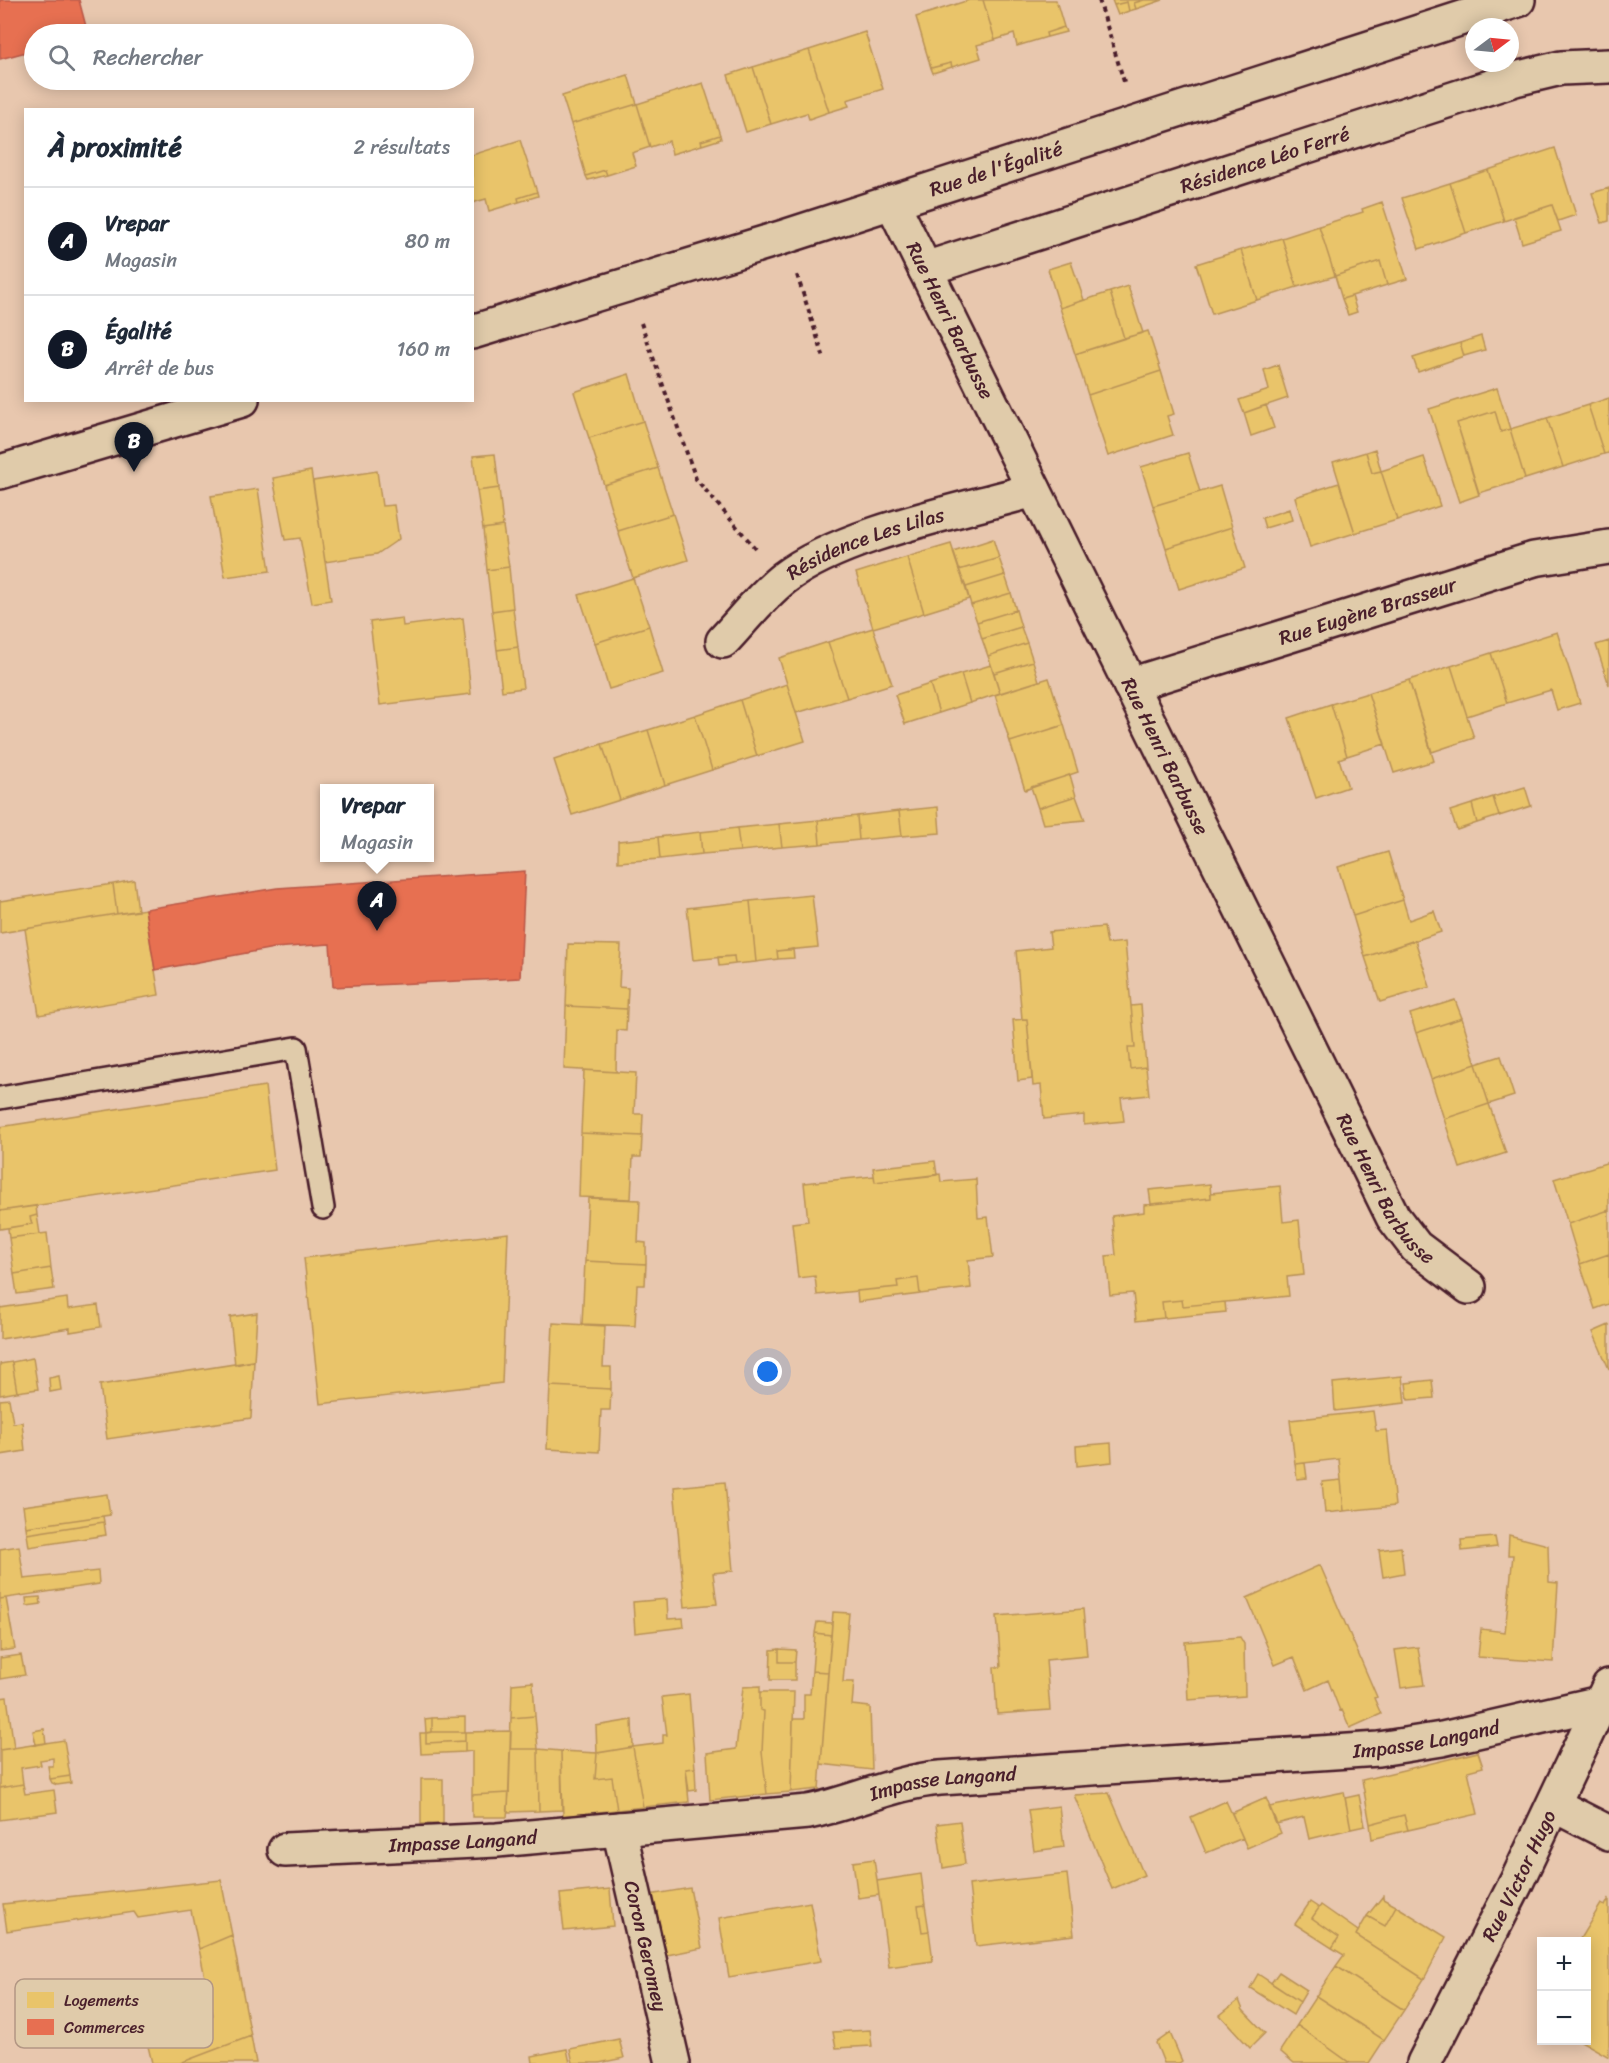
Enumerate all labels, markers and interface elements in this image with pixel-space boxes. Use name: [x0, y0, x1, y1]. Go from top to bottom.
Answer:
north arrow: [1465, 18, 1519, 72]
search box: [24, 24, 474, 90]
text: Rechercher: [93, 38, 203, 77]
icon: search: [45, 41, 78, 74]
street label: Résidence Léo Ferré: [1175, 116, 1354, 203]
text: À proximité: [48, 124, 182, 170]
text: 2 résultats: [353, 130, 450, 165]
street label: Rue de l'Égalité: [925, 131, 1067, 206]
text: Vrepar: [105, 204, 169, 243]
text: A: [61, 224, 74, 259]
text: 80 m: [405, 224, 450, 259]
street label: Rue Henri Barbusse: [897, 235, 1004, 405]
text: Magasin: [105, 243, 177, 278]
text: Égalité: [105, 312, 172, 351]
text: B: [61, 332, 74, 367]
text: 160 m: [397, 332, 450, 367]
text: Arrêt de bus: [105, 351, 214, 386]
pin: B: [114, 422, 154, 472]
street label: Résidence Les Lilas: [779, 497, 949, 589]
street label: Rue Eugène Brasseur: [1274, 566, 1462, 655]
street label: Rue Henri Barbusse: [1112, 671, 1219, 841]
popup: [320, 784, 434, 862]
text: Vrepar: [341, 786, 405, 825]
text: Magasin: [341, 825, 413, 860]
pin: A: [358, 882, 397, 931]
street label: Rue Henri Barbusse: [1327, 1107, 1443, 1273]
your location: [753, 1357, 782, 1386]
street label: Impasse Langand: [1351, 1709, 1504, 1768]
street label: Impasse Langand: [864, 1755, 1019, 1811]
street label: Rue Victor Hugo: [1471, 1804, 1566, 1948]
street label: Impasse Langand: [387, 1819, 540, 1863]
street label: Coron Geromey: [614, 1877, 678, 2016]
map controls: [1537, 1937, 1591, 2045]
button: +: [1537, 1937, 1591, 1991]
legend: [15, 1979, 213, 2048]
text: Logements: [64, 1986, 140, 2015]
button: −: [1537, 1991, 1591, 2045]
text: Commerces: [64, 2013, 145, 2042]

